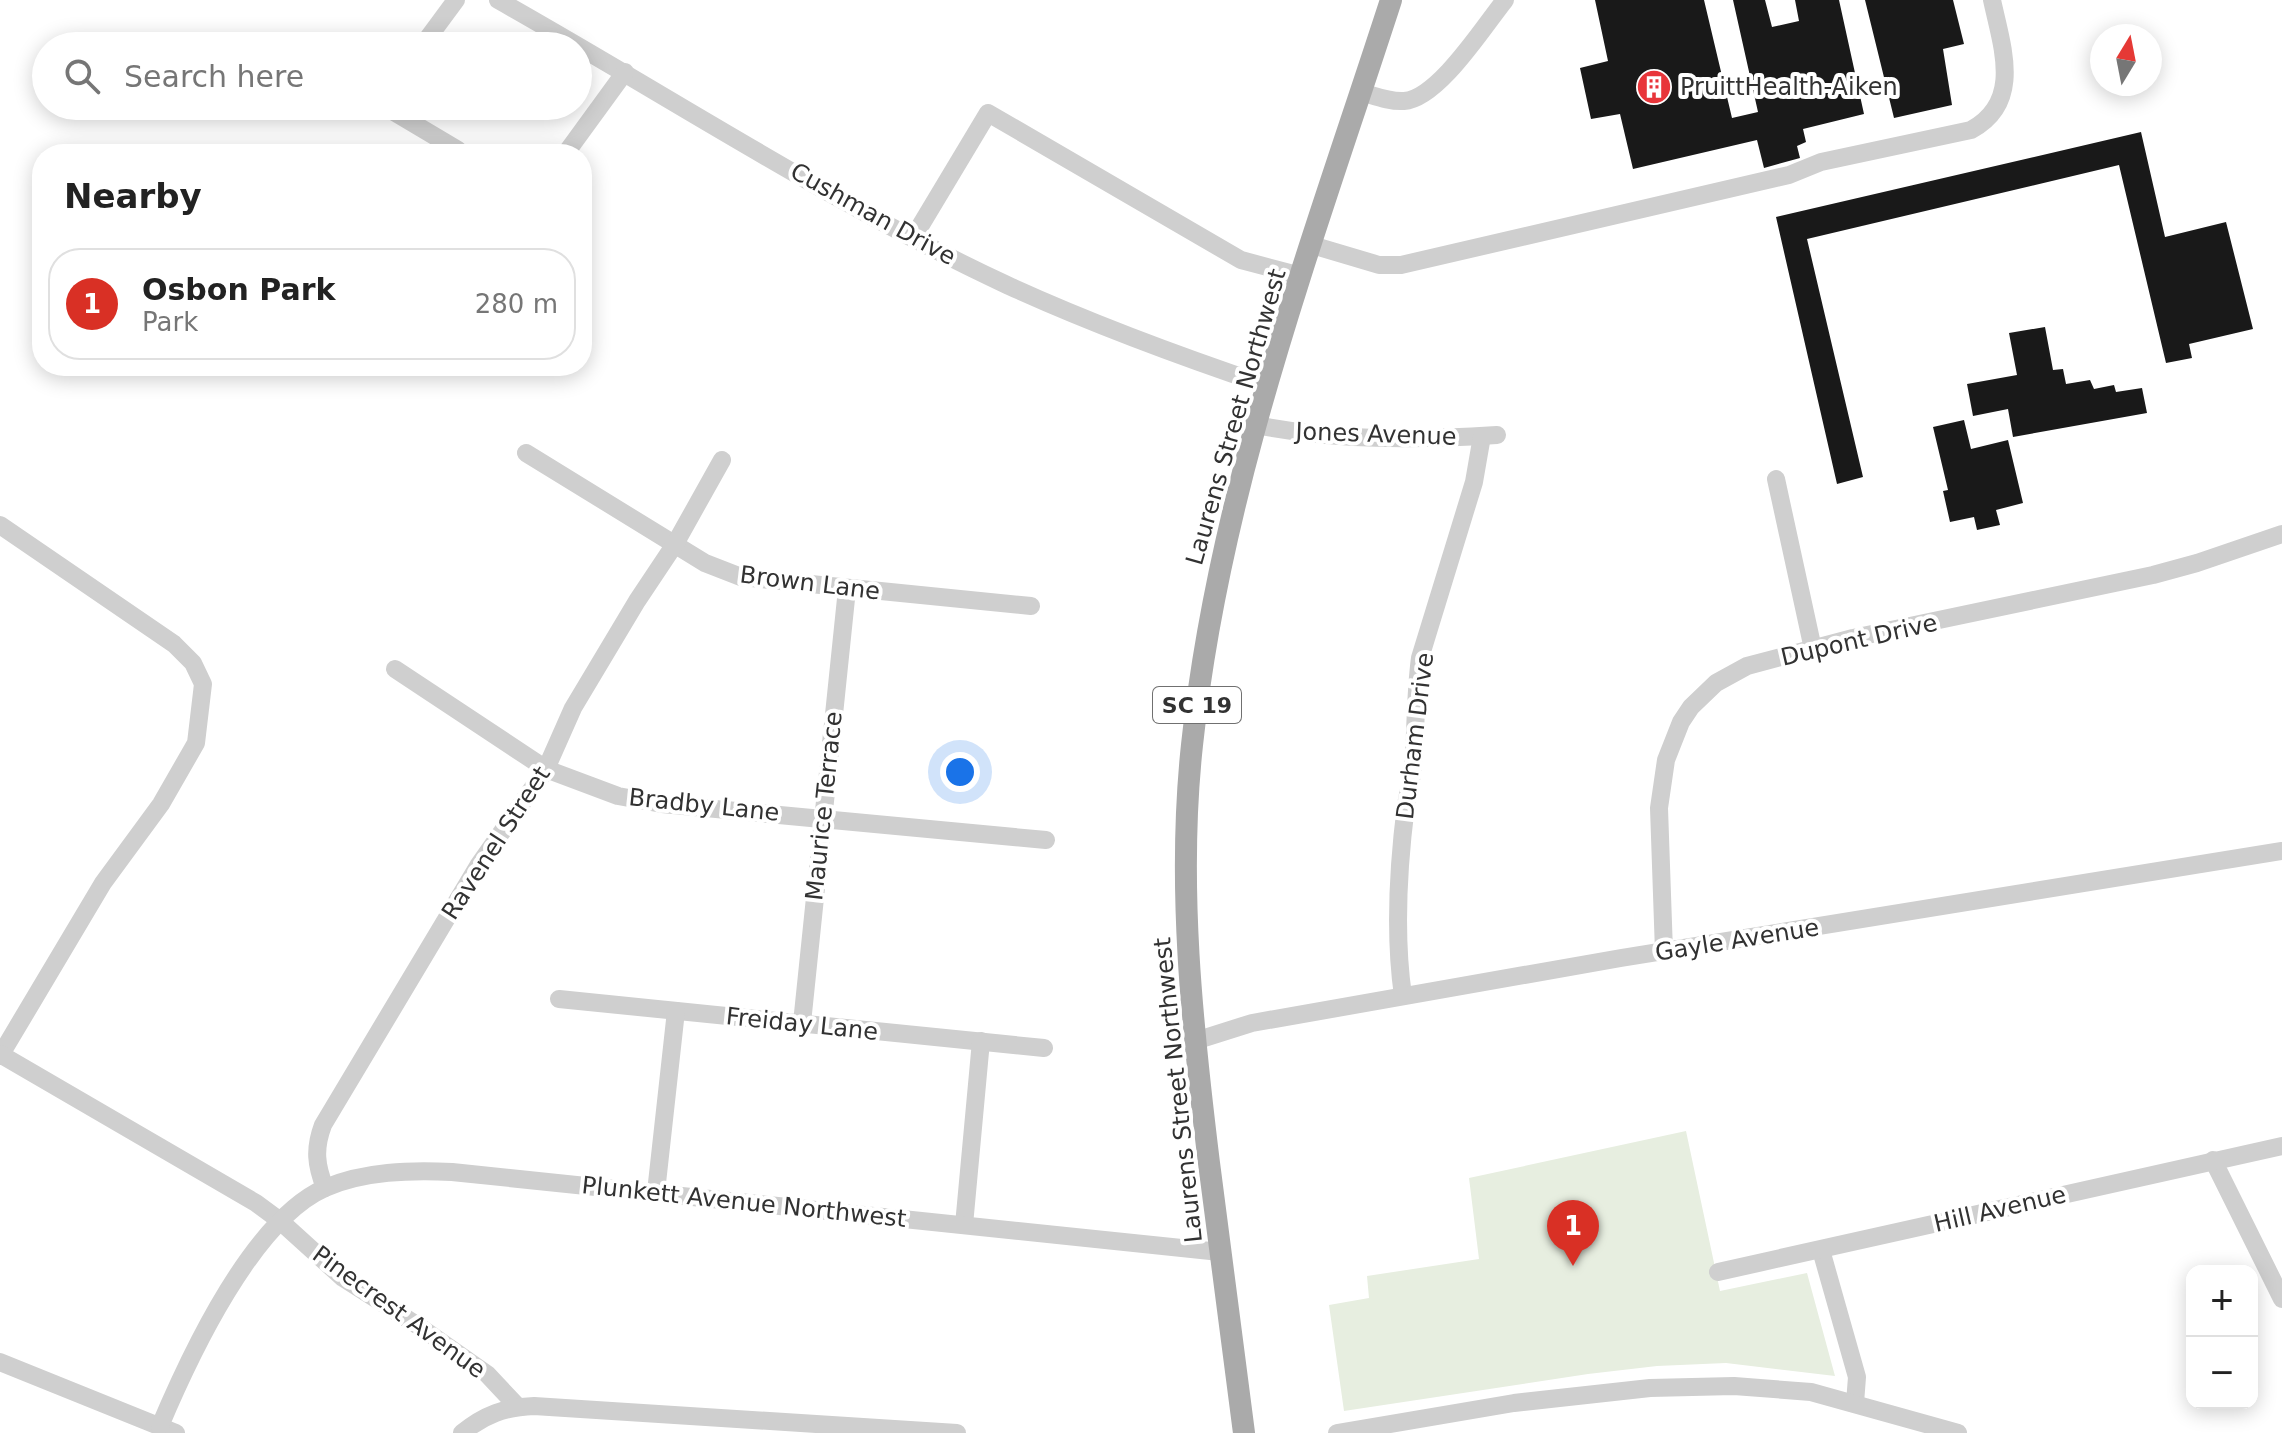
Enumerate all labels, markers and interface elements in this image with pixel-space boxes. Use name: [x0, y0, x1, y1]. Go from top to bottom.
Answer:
north arrow: [2090, 24, 2162, 96]
search box: [32, 32, 592, 120]
icon: search: [60, 54, 104, 98]
text: Search here: [124, 59, 304, 94]
building icon: PruittHealth-Aiken: [1635, 68, 1673, 106]
place label: PruittHealth-Aiken: [1680, 73, 1898, 101]
street label: Cushman Drive: [785, 157, 961, 271]
text: Nearby: [64, 176, 202, 216]
street label: Laurens Street Northwest: [1180, 266, 1292, 568]
text: Osbon Park: [142, 272, 335, 307]
text: 1: [83, 289, 101, 319]
text: 280 m: [475, 289, 558, 319]
text: Park: [142, 307, 198, 337]
street label: Jones Avenue: [1293, 417, 1457, 451]
street label: Brown Lane: [738, 561, 882, 605]
street label: Dupont Drive: [1778, 608, 1940, 672]
street label: Durham Drive: [1391, 651, 1439, 821]
road number: SC 19: [1153, 687, 1241, 723]
street label: Maurice Terrace: [800, 710, 848, 902]
your location: [940, 752, 980, 792]
street label: Ravenel Street: [436, 761, 556, 925]
street label: Bradby Lane: [627, 783, 781, 827]
street label: Gayle Avenue: [1653, 913, 1821, 967]
street label: Laurens Street Northwest: [1148, 936, 1208, 1244]
street label: Freiday Lane: [725, 1002, 879, 1046]
street label: Plunkett Avenue Northwest: [580, 1171, 908, 1233]
street label: Hill Avenue: [1931, 1180, 2069, 1238]
pin: 1: [1547, 1200, 1599, 1266]
street label: Pinecrest Avenue: [307, 1240, 491, 1384]
map controls: [2186, 1265, 2258, 1409]
button: +: [2186, 1265, 2258, 1337]
button: −: [2186, 1337, 2258, 1409]

